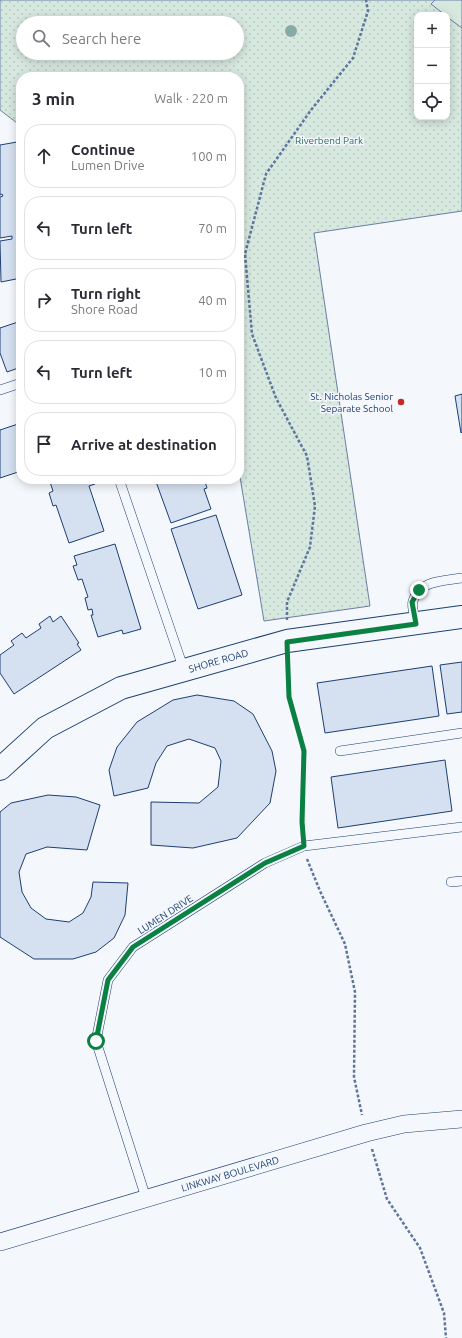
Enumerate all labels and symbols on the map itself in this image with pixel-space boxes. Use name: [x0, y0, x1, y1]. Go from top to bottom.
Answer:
park label: Riverbend Park: [295, 135, 363, 146]
place label: St. Nicholas Senior Separate School: [310, 391, 393, 414]
marker: St. Nicholas Senior Separate School: [396, 397, 406, 407]
route end: [410, 581, 428, 599]
street label: SHORE ROAD: [187, 647, 250, 675]
street label: LUMEN DRIVE: [136, 892, 195, 936]
route start: [87, 1032, 105, 1050]
street label: LINKWAY BOULEVARD: [180, 1154, 280, 1194]

